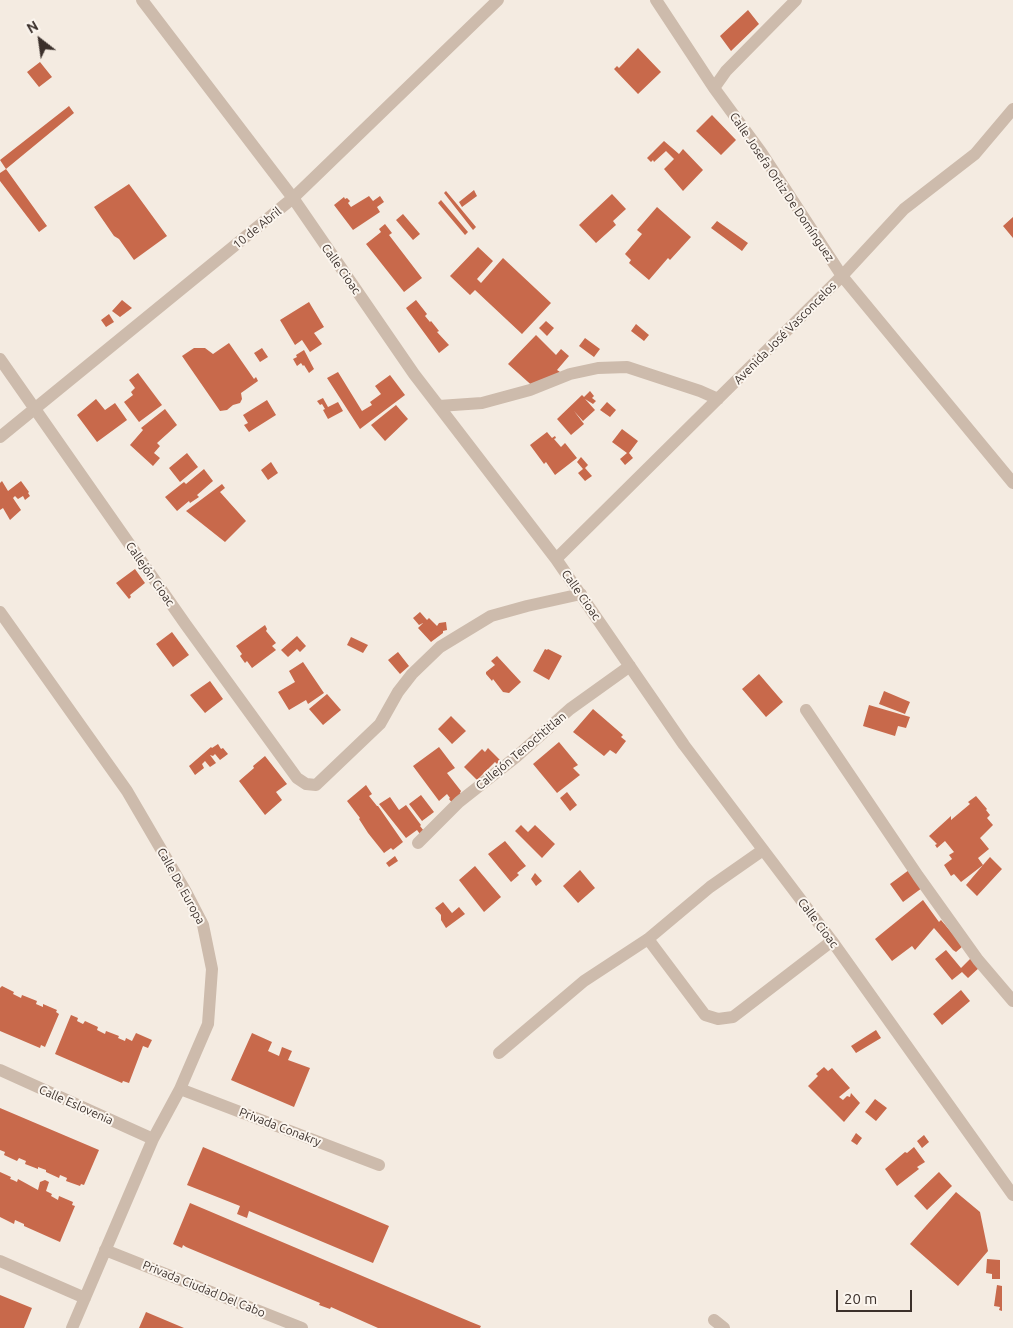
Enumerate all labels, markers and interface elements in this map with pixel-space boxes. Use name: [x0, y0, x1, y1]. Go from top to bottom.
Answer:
north arrow: [15, 15, 65, 65]
text: N: [24, 17, 41, 37]
street label: Calle Josefa Ortiz De Domínguez: [727, 110, 837, 264]
street label: 10 de Abril: [230, 204, 284, 252]
street label: Calle Cioac: [318, 241, 364, 297]
street label: Avenida José Vasconcelos: [731, 279, 839, 387]
street label: Callejón Cioac: [123, 539, 177, 609]
street label: Calle Cioac: [558, 567, 604, 623]
street label: Callejón Tenochtitlan: [473, 709, 569, 793]
street label: Calle De Europa: [154, 845, 208, 927]
street label: Calle Cioac: [795, 895, 841, 951]
street label: Calle Eslovenia: [37, 1082, 115, 1128]
street label: Privada Conakry: [237, 1105, 323, 1149]
street label: Privada Ciudad Del Cabo: [140, 1258, 268, 1320]
scale bar: [838, 1280, 914, 1312]
text: 20 m: [844, 1290, 877, 1307]

